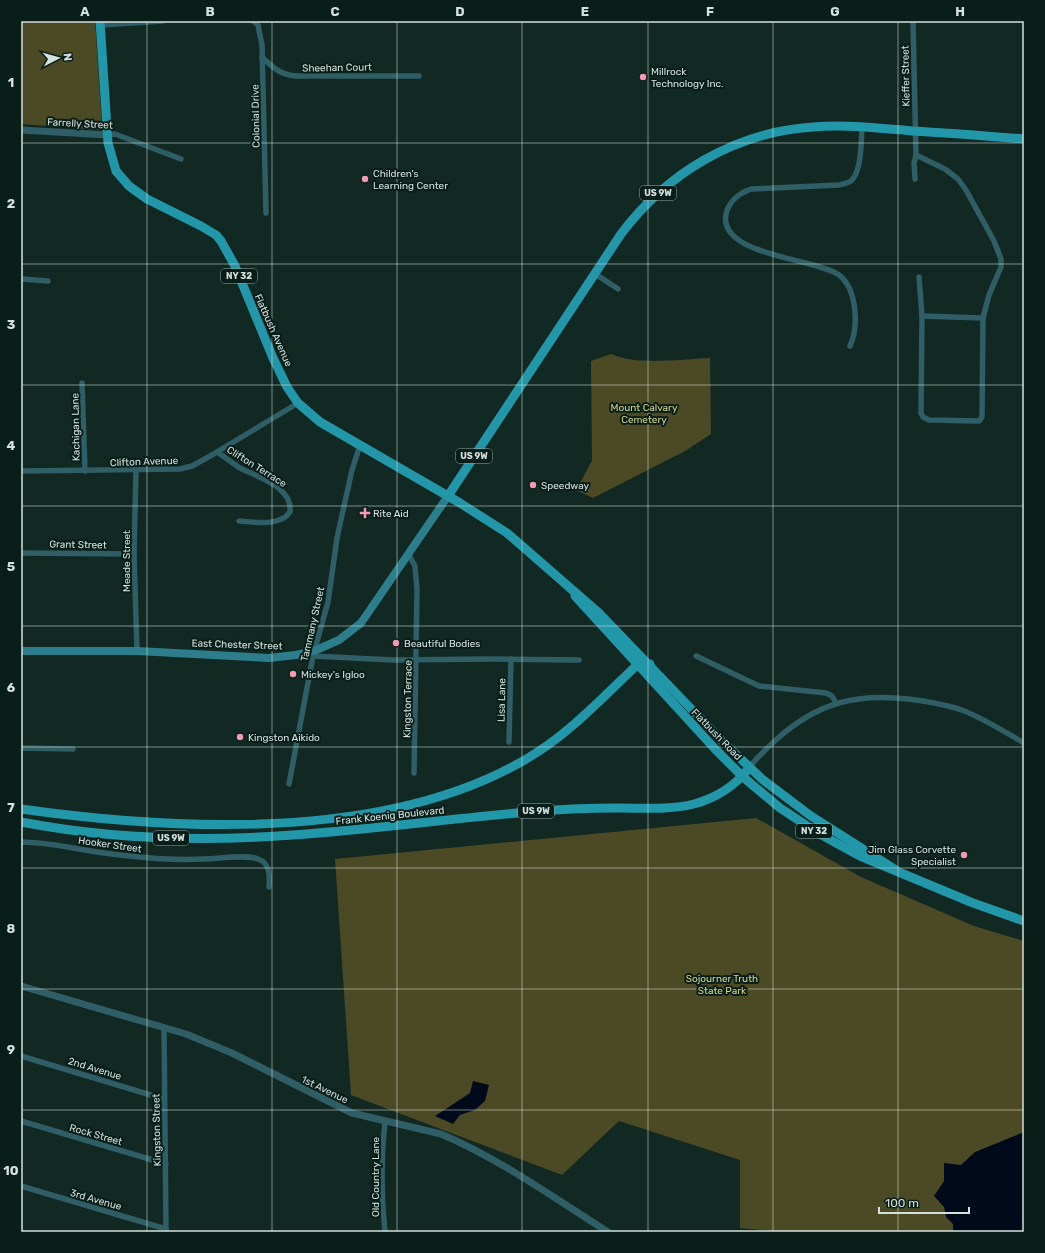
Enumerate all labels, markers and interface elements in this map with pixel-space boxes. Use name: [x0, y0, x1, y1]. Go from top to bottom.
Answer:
text: A: [80, 4, 90, 19]
text: B: [205, 4, 215, 19]
text: C: [330, 4, 340, 19]
text: D: [455, 4, 465, 19]
text: E: [581, 4, 589, 19]
text: F: [706, 4, 714, 19]
text: G: [830, 4, 840, 19]
text: H: [955, 4, 965, 19]
north arrow: [38, 38, 78, 78]
street label: Kieffer Street: [899, 45, 913, 107]
text: N: [61, 52, 74, 62]
street label: Sheehan Court: [302, 61, 372, 75]
place label: Millrock Technology Inc.: [651, 66, 724, 90]
marker: Millrock Technology Inc.: [638, 72, 648, 82]
text: 1: [8, 75, 14, 90]
street label: Colonial Drive: [249, 84, 263, 148]
street label: Farrelly Street: [47, 116, 113, 132]
place label: Children's Learning Center: [373, 168, 448, 192]
marker: Children's Learning Center: [360, 174, 370, 184]
road number: US 9W: [640, 186, 676, 200]
text: 2: [7, 196, 15, 211]
road number: NY 32: [221, 269, 257, 283]
street label: Flatbush Avenue: [252, 292, 295, 369]
text: 3: [7, 317, 16, 332]
street label: Kachigan Lane: [69, 392, 83, 461]
park label: Mount Calvary Cemetery: [611, 402, 678, 426]
text: 4: [7, 438, 16, 453]
street label: Clifton Terrace: [225, 444, 289, 490]
road number: US 9W: [456, 449, 492, 463]
street label: Clifton Avenue: [110, 455, 179, 469]
marker: Speedway: [528, 480, 538, 490]
place label: Speedway: [541, 480, 590, 492]
marker: Rite Aid: [360, 508, 370, 518]
place label: Rite Aid: [373, 508, 409, 520]
street label: Meade Street: [121, 530, 133, 592]
street label: Grant Street: [49, 539, 107, 552]
text: 5: [7, 559, 15, 574]
street label: Tammany Street: [299, 586, 327, 663]
street label: East Chester Street: [191, 637, 283, 653]
marker: Beautiful Bodies: [391, 638, 401, 648]
place label: Beautiful Bodies: [404, 638, 480, 650]
street label: Kingston Terrace: [401, 659, 415, 738]
marker: Mickey's Igloo: [288, 669, 298, 679]
place label: Mickey's Igloo: [301, 669, 365, 681]
street label: Lisa Lane: [496, 678, 508, 722]
text: 6: [7, 680, 16, 695]
street label: Flatbush Road: [689, 706, 744, 763]
marker: Kingston Aikido: [235, 732, 245, 742]
place label: Kingston Aikido: [248, 732, 320, 744]
text: 7: [7, 800, 15, 815]
street label: Frank Koenig Boulevard: [335, 804, 445, 828]
road number: US 9W: [518, 804, 554, 818]
road number: NY 32: [796, 824, 832, 838]
road number: US 9W: [153, 831, 189, 845]
street label: Hooker Street: [77, 835, 143, 855]
place label: Jim Glass Corvette Specialist: [868, 844, 956, 868]
marker: Jim Glass Corvette Specialist: [959, 850, 969, 860]
text: 8: [7, 921, 16, 936]
park label: Sojourner Truth State Park: [686, 973, 758, 997]
text: 9: [7, 1042, 15, 1057]
street label: 2nd Avenue: [67, 1055, 123, 1083]
street label: 1st Avenue: [299, 1073, 350, 1107]
street label: Kingston Street: [150, 1093, 164, 1166]
street label: Rock Street: [68, 1122, 124, 1148]
street label: Old Country Lane: [370, 1136, 382, 1217]
text: 10: [3, 1163, 19, 1178]
street label: 3rd Avenue: [69, 1187, 123, 1213]
scale bar: [879, 1189, 969, 1215]
text: 100 m: [885, 1196, 919, 1210]

